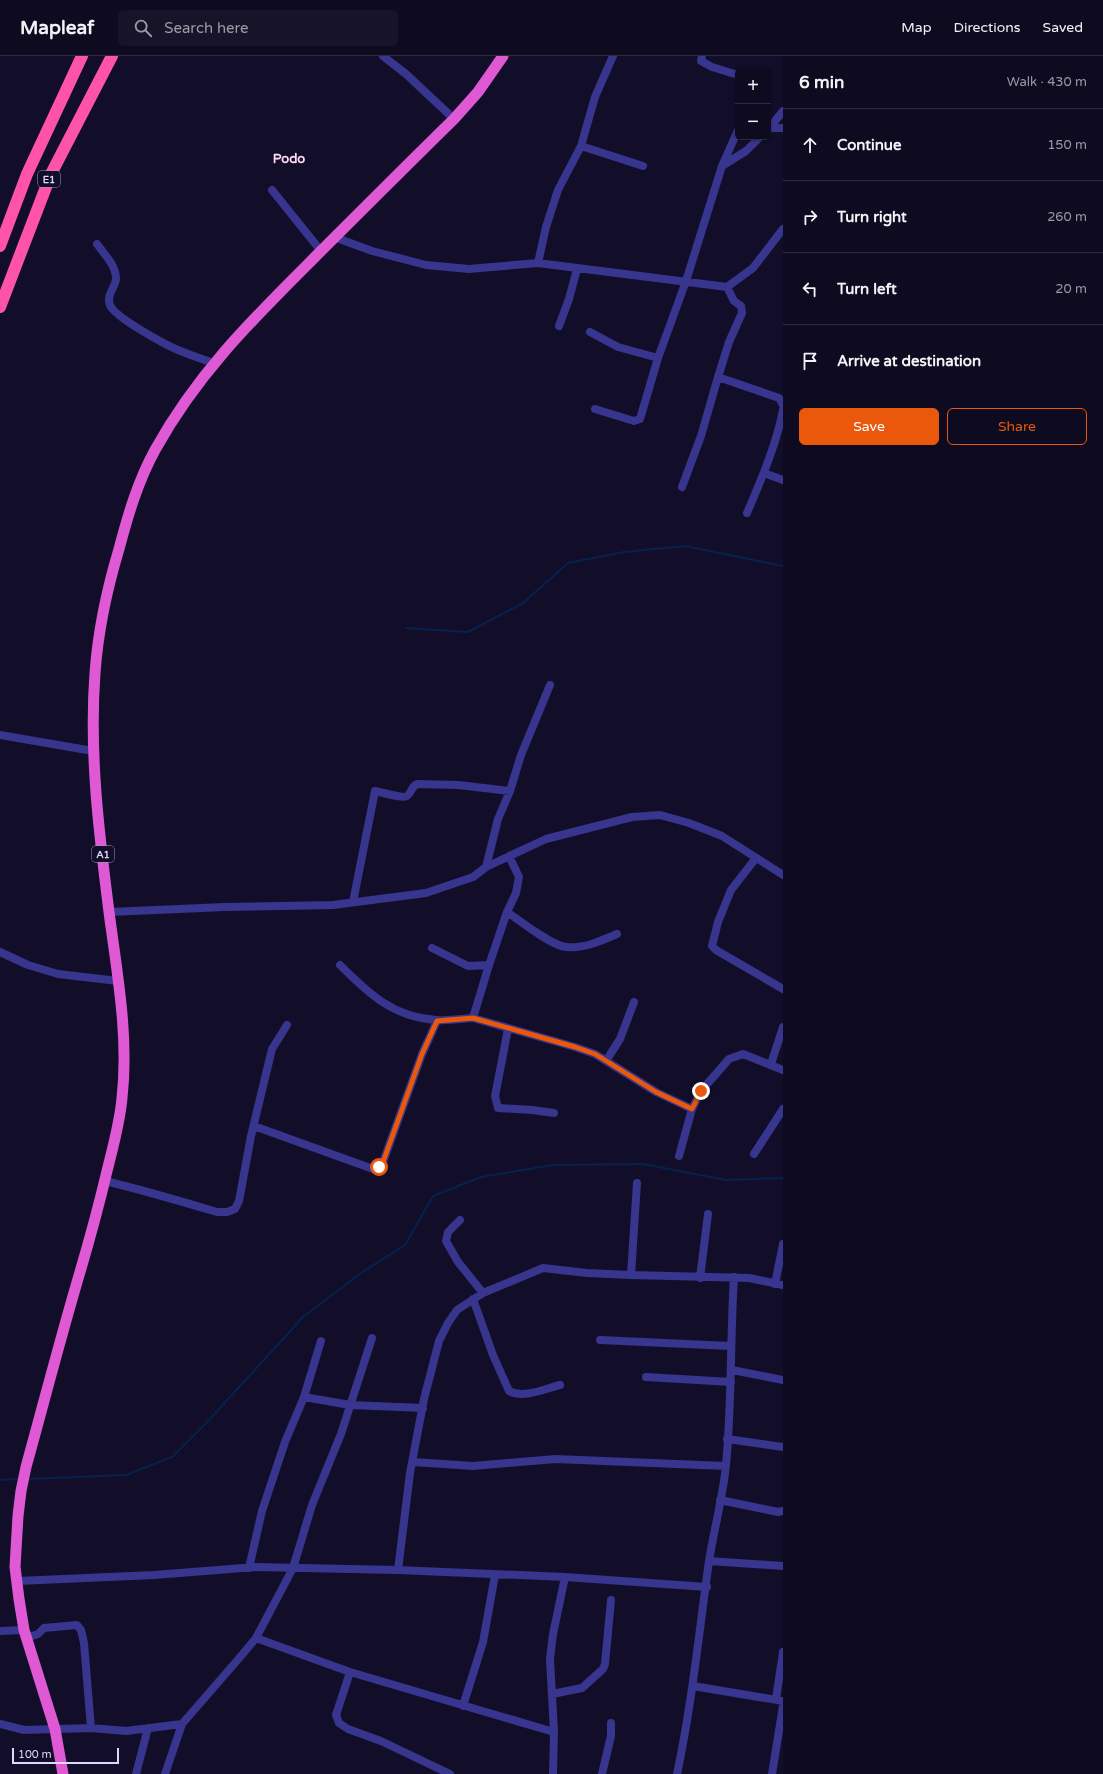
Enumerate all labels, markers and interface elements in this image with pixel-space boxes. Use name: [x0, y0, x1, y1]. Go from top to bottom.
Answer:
search box: [118, 10, 398, 46]
text: Mapleaf: [20, 17, 94, 39]
icon: search: [132, 17, 154, 39]
text: Search here: [164, 19, 249, 37]
text: Map: [901, 19, 932, 36]
text: Directions: [954, 19, 1021, 36]
text: Saved: [1043, 19, 1083, 36]
map controls: [735, 68, 771, 140]
button: +: [735, 68, 771, 104]
text: 6 min: [799, 72, 844, 93]
text: Walk · 430 m: [1007, 74, 1087, 90]
button: −: [735, 104, 771, 140]
icon: ahead: [799, 134, 821, 156]
text: Continue: [837, 136, 901, 154]
text: 150 m: [1047, 137, 1087, 153]
district label: Podo: [273, 151, 305, 167]
road number: E1: [38, 171, 60, 187]
icon: right: [799, 206, 821, 228]
text: Turn right: [837, 208, 907, 226]
text: 260 m: [1047, 209, 1087, 225]
icon: left: [799, 278, 821, 300]
text: Turn left: [837, 280, 897, 298]
text: 20 m: [1055, 281, 1087, 297]
icon: arrive: [799, 350, 821, 372]
text: Arrive at destination: [837, 352, 981, 370]
button: Save: [799, 408, 939, 445]
button: Share: [947, 408, 1087, 445]
road number: A1: [92, 846, 114, 862]
route end: [692, 1082, 710, 1100]
route start: [370, 1158, 388, 1176]
scale bar: [12, 1746, 119, 1765]
text: 100 m: [18, 1748, 52, 1761]

